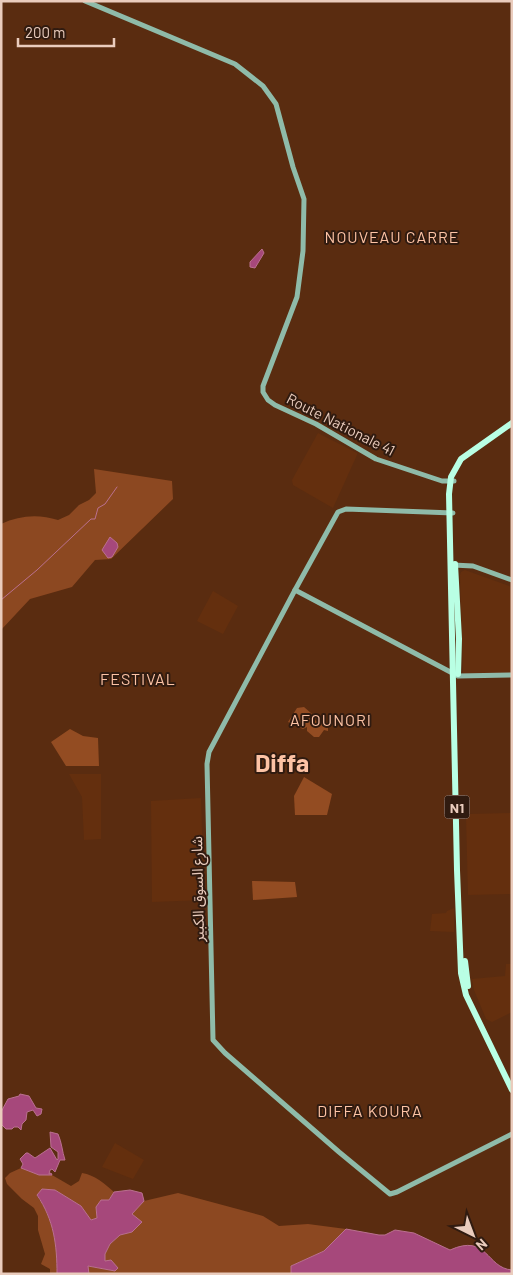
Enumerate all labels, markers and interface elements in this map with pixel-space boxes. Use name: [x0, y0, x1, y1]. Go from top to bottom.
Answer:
scale bar: [18, 15, 114, 47]
text: 200 m: [25, 23, 65, 41]
district label: NOUVEAU CARRE: [325, 227, 459, 246]
street label: Route Nationale 41: [284, 389, 398, 459]
district label: FESTIVAL: [100, 669, 176, 688]
district label: AFOUNORI: [290, 710, 372, 729]
district label: Diffa: [255, 747, 309, 777]
road number: N1: [444, 796, 470, 819]
street label: شارع السوق الكبير: [187, 836, 211, 943]
district label: DIFFA KOURA: [317, 1101, 423, 1120]
north arrow: [448, 1210, 498, 1260]
text: N: [473, 1236, 491, 1254]

